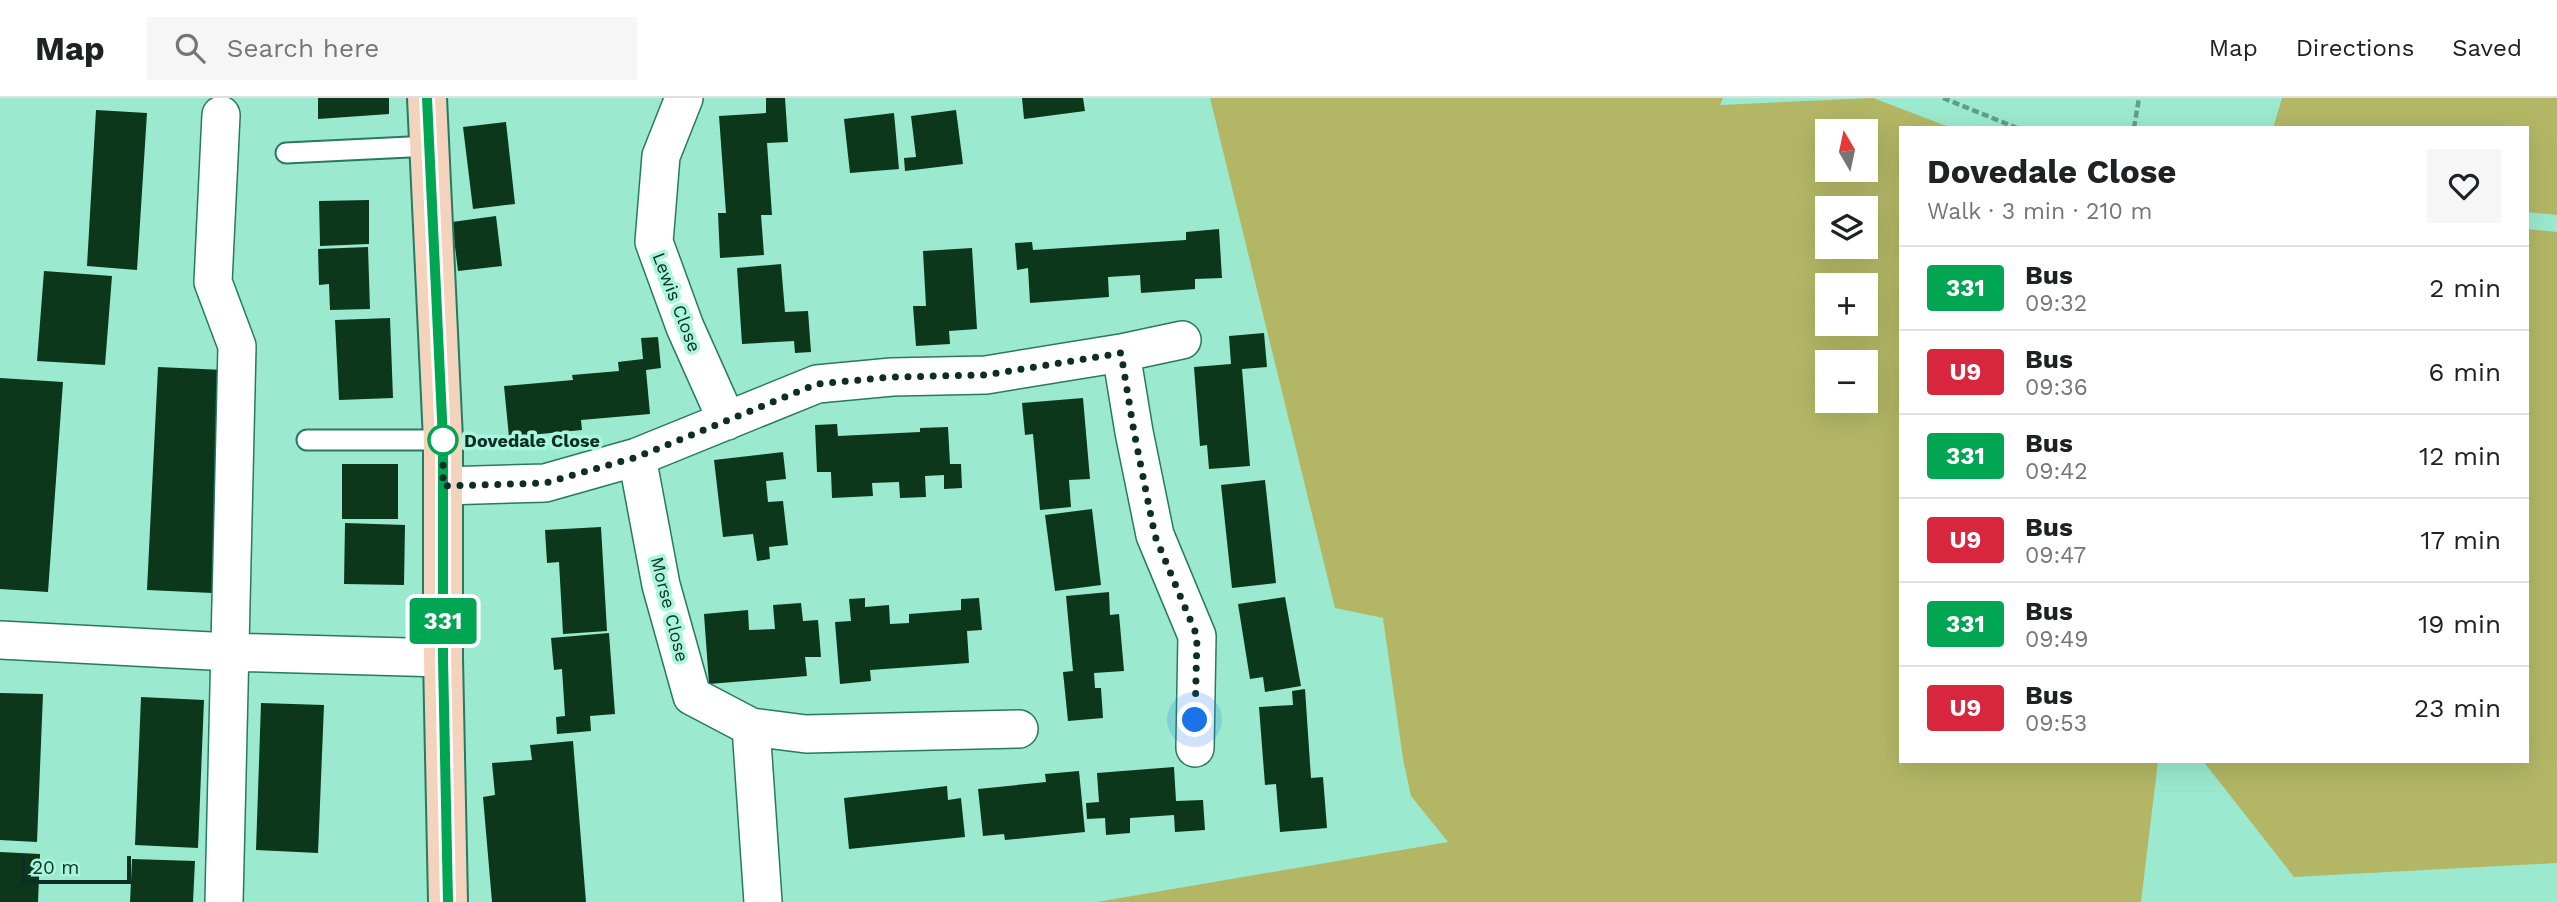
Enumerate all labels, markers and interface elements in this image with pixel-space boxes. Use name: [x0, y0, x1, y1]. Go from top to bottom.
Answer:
search box: [147, 17, 637, 80]
text: Map: [35, 29, 105, 68]
icon: search: [171, 29, 209, 67]
text: Search here: [227, 33, 379, 63]
text: Map: [2209, 34, 2258, 62]
text: Directions: [2296, 34, 2414, 62]
text: Saved: [2452, 34, 2522, 62]
north arrow: [1815, 119, 1878, 182]
map controls: [1815, 119, 1878, 413]
button: heart: [2427, 149, 2501, 223]
text: Dovedale Close: [1927, 152, 2176, 191]
button: layers: [1815, 196, 1878, 259]
text: Walk · 3 min · 210 m: [1927, 198, 2153, 225]
street label: Lewis Close: [648, 249, 706, 355]
text: Bus: [2025, 260, 2073, 290]
button: +: [1815, 273, 1878, 336]
text: 2 min: [2429, 273, 2501, 303]
text: 331: [1946, 274, 1985, 302]
text: 09:32: [2025, 290, 2087, 317]
text: Bus: [2025, 344, 2073, 374]
button: −: [1815, 350, 1878, 413]
text: 6 min: [2429, 357, 2501, 387]
text: U9: [1950, 358, 1981, 386]
text: 09:36: [2025, 374, 2088, 401]
marker: Dovedale Close: [428, 425, 458, 455]
text: Bus: [2025, 428, 2073, 458]
place label: Dovedale Close: [464, 430, 600, 451]
text: 12 min: [2419, 441, 2501, 471]
text: 331: [1946, 442, 1985, 470]
text: 09:42: [2025, 458, 2088, 485]
text: Bus: [2025, 512, 2073, 542]
text: 17 min: [2420, 525, 2501, 555]
text: U9: [1950, 526, 1981, 554]
text: 09:47: [2025, 542, 2086, 569]
street label: Morse Close: [647, 554, 693, 664]
text: Bus: [2025, 596, 2073, 626]
line badge: 331: [403, 598, 483, 644]
text: 331: [424, 607, 462, 635]
text: 19 min: [2418, 609, 2501, 639]
text: 331: [1946, 610, 1985, 638]
text: 09:49: [2025, 626, 2089, 653]
text: Bus: [2025, 680, 2073, 710]
text: 23 min: [2414, 693, 2501, 723]
text: U9: [1950, 694, 1981, 722]
your location: [1177, 702, 1212, 737]
text: 09:53: [2025, 710, 2087, 737]
scale bar: [21, 853, 131, 885]
text: 20 m: [32, 856, 79, 879]

